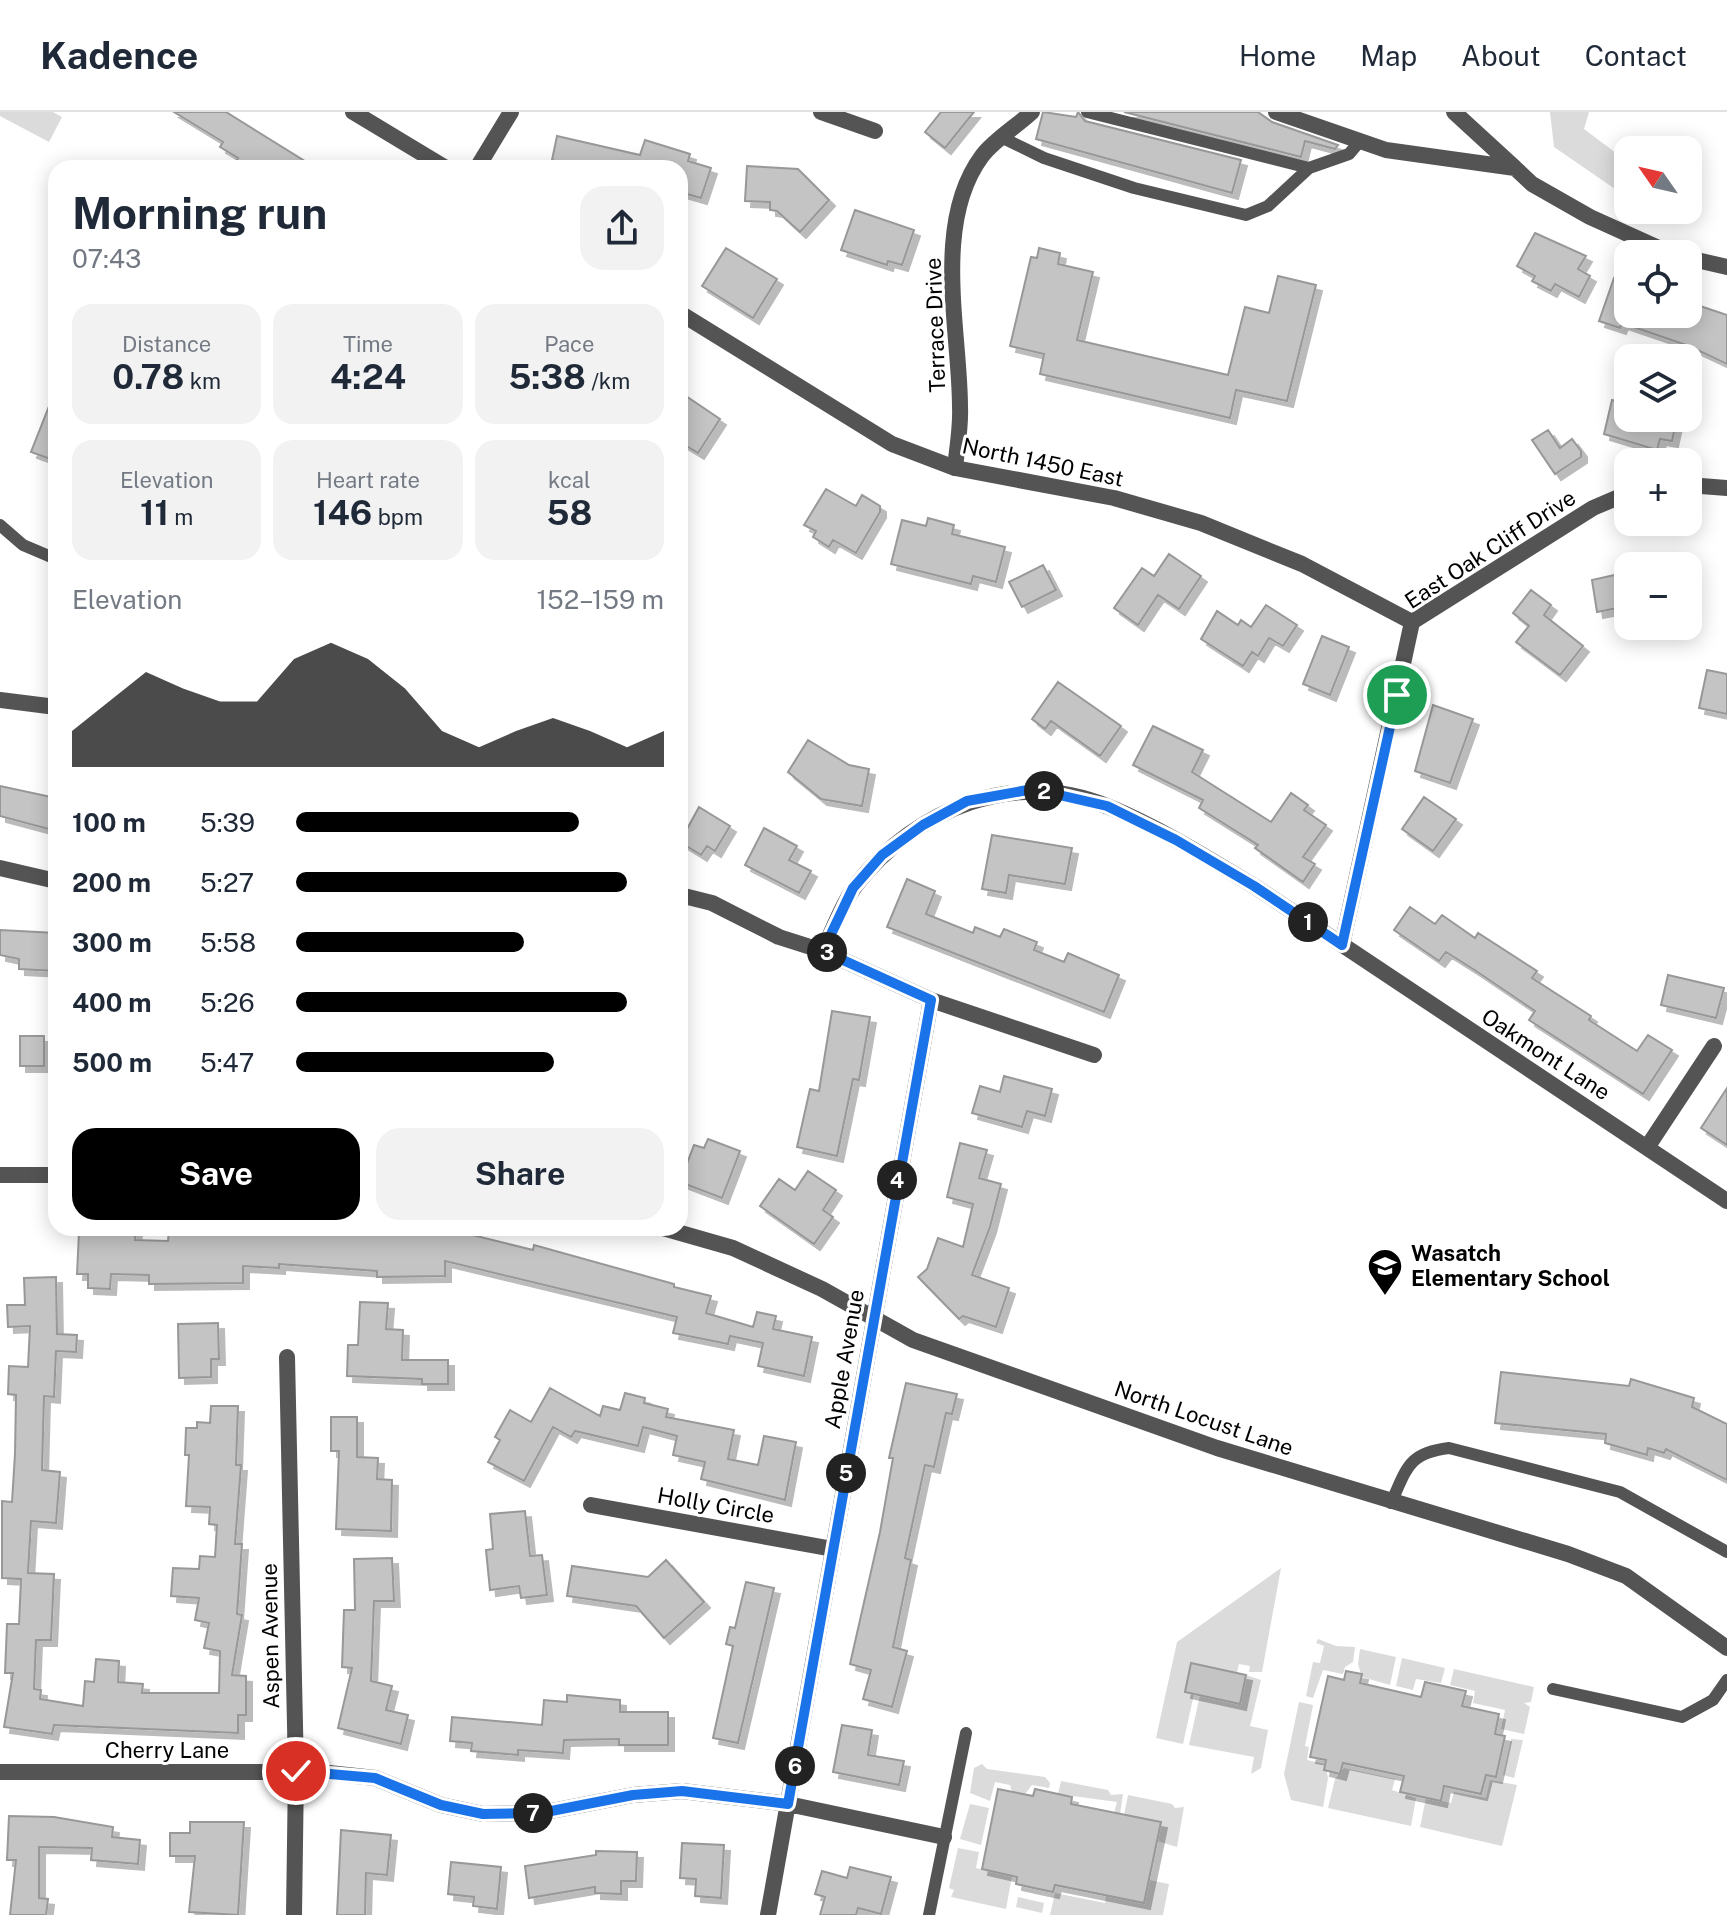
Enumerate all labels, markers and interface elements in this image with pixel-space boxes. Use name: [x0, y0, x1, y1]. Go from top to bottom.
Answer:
text: Kadence: [40, 33, 199, 78]
text: Home: [1239, 39, 1316, 72]
text: Map: [1360, 39, 1417, 72]
text: About: [1461, 39, 1541, 72]
text: Contact: [1585, 39, 1687, 72]
north arrow: [1614, 136, 1702, 224]
map controls: [1614, 136, 1702, 640]
button: share: [580, 186, 664, 270]
text: Morning run: [72, 187, 327, 239]
button: locate: [1614, 240, 1702, 328]
text: 07:43: [72, 243, 141, 274]
street label: Terrace Drive: [920, 257, 950, 393]
text: Distance: [122, 331, 211, 357]
text: Time: [343, 331, 393, 357]
text: Pace: [544, 331, 594, 357]
button: layers: [1614, 344, 1702, 432]
text: 0.78: [112, 357, 184, 397]
text: 4:24: [330, 357, 406, 397]
text: 5:38: [508, 357, 586, 397]
text: km: [184, 368, 221, 394]
text: /km: [586, 368, 630, 394]
street label: North 1450 East: [960, 432, 1126, 492]
button: +: [1614, 448, 1702, 536]
text: Elevation: [120, 467, 213, 493]
text: Heart rate: [316, 467, 420, 493]
text: kcal: [548, 467, 591, 493]
street label: East Oak Cliff Drive: [1400, 484, 1580, 614]
text: 11: [140, 493, 169, 533]
text: 146: [313, 493, 372, 533]
text: 58: [546, 493, 592, 533]
text: m: [169, 504, 193, 530]
text: bpm: [372, 504, 423, 530]
button: −: [1614, 552, 1702, 640]
text: Elevation: [72, 584, 182, 615]
text: 152–159 m: [537, 584, 664, 615]
pin: [1363, 661, 1431, 729]
icon: arrive: [1375, 673, 1419, 717]
pin: 2: [1024, 771, 1064, 811]
text: 2: [1037, 778, 1051, 804]
text: 100 m: [72, 807, 146, 838]
text: 5:39: [200, 807, 255, 838]
text: 200 m: [72, 867, 151, 898]
text: 5:27: [200, 867, 254, 898]
pin: 1: [1288, 902, 1328, 942]
text: 1: [1303, 909, 1313, 935]
text: 300 m: [72, 927, 152, 958]
text: 5:58: [200, 927, 256, 958]
pin: 3: [807, 932, 847, 972]
text: 3: [820, 939, 834, 965]
text: 400 m: [72, 987, 152, 1018]
text: 5:26: [200, 987, 255, 1018]
street label: Oakmont Lane: [1477, 1003, 1615, 1105]
text: 500 m: [72, 1047, 152, 1078]
text: 5:47: [200, 1047, 254, 1078]
button: Save: [72, 1128, 360, 1220]
button: Share: [376, 1128, 664, 1220]
pin: 4: [877, 1160, 917, 1200]
text: 4: [890, 1167, 904, 1193]
place label: Wasatch Elementary School: [1411, 1240, 1610, 1291]
school or university icon: Wasatch Elementary School: [1366, 1247, 1404, 1297]
street label: Apple Avenue: [819, 1287, 869, 1431]
street label: North Locust Lane: [1111, 1375, 1297, 1461]
pin: 5: [826, 1453, 866, 1493]
text: 5: [839, 1460, 853, 1486]
street label: Holly Circle: [655, 1482, 777, 1528]
street label: Aspen Avenue: [256, 1563, 284, 1709]
street label: Cherry Lane: [105, 1737, 229, 1763]
pin: [262, 1737, 330, 1805]
pin: 6: [775, 1746, 815, 1786]
icon: check: [274, 1749, 318, 1793]
text: 6: [788, 1753, 802, 1779]
pin: 7: [513, 1793, 553, 1833]
text: 7: [526, 1800, 540, 1826]

